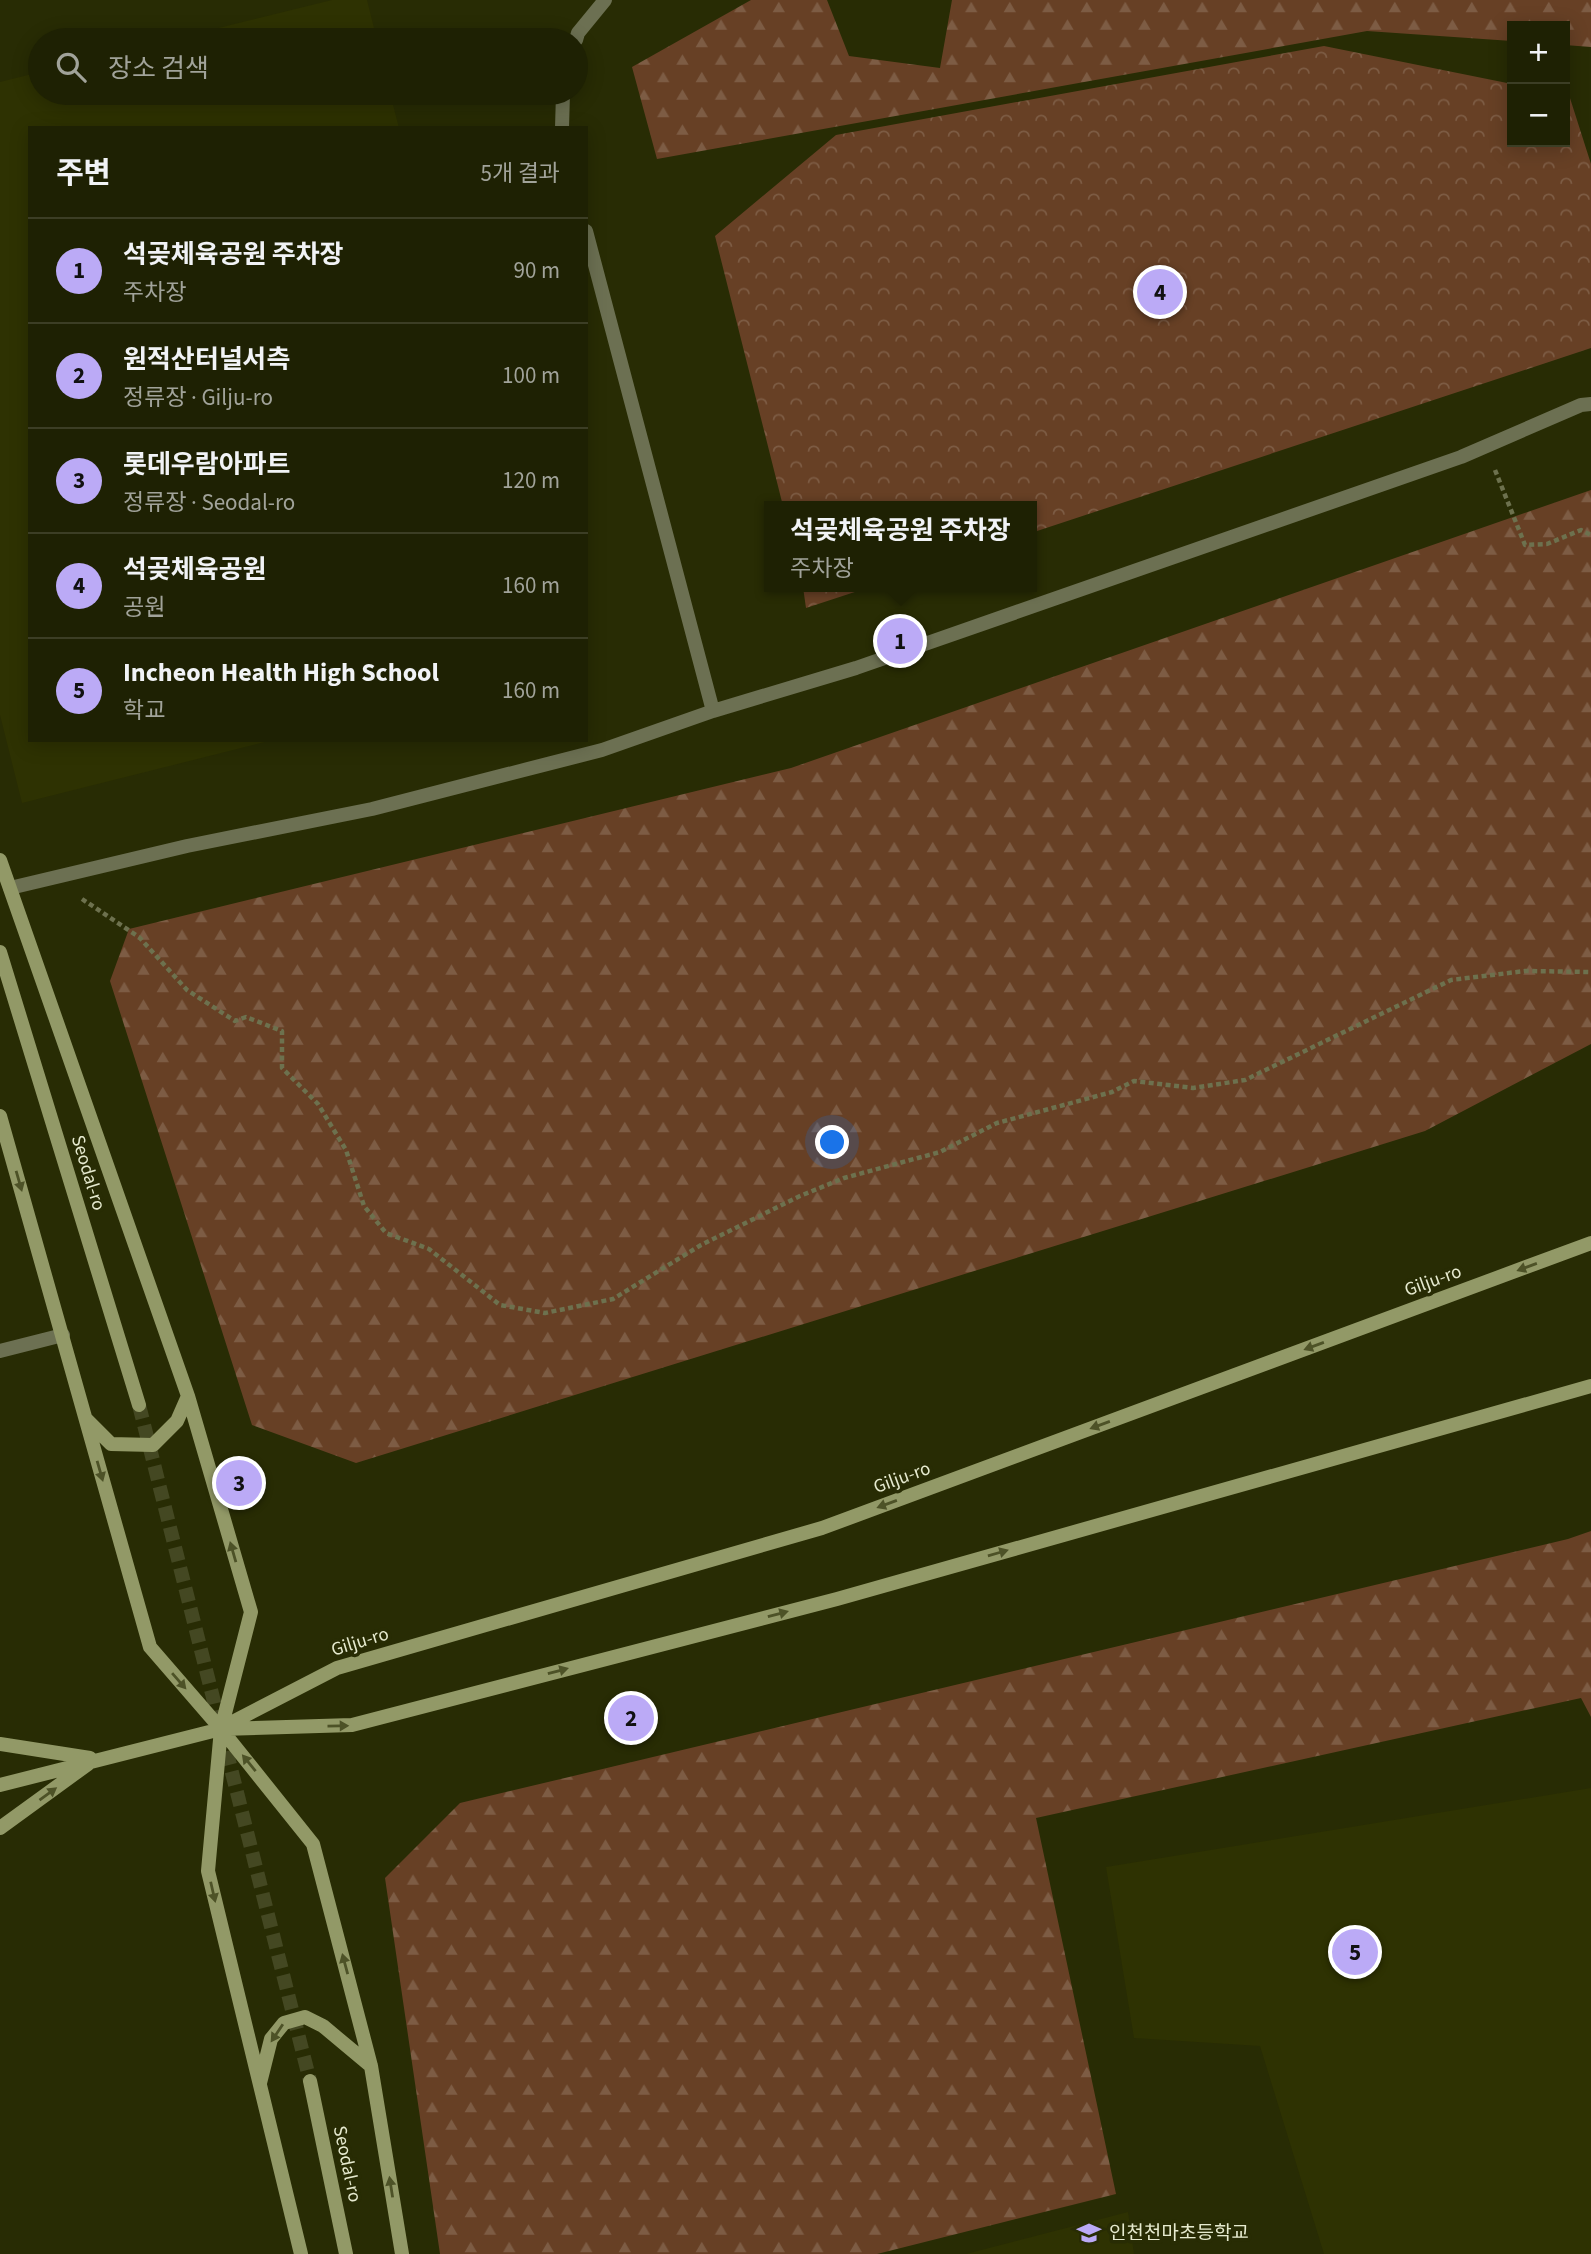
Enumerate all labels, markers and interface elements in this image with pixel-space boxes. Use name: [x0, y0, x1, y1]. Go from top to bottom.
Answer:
map controls: [1507, 21, 1570, 147]
button: +: [1507, 21, 1570, 84]
search box: [28, 28, 588, 105]
icon: search: [52, 48, 90, 86]
text: 장소 검색: [108, 50, 209, 87]
button: −: [1507, 84, 1570, 147]
text: 주변: [56, 152, 111, 195]
text: 5개 결과: [480, 157, 560, 190]
text: 석곶체육공원 주차장: [123, 236, 343, 273]
text: 1: [73, 254, 85, 287]
text: 90 m: [513, 254, 560, 287]
pin: 4: [1137, 266, 1183, 318]
text: 주차장: [123, 276, 186, 309]
text: 원적산터널서측: [123, 341, 290, 378]
text: 2: [73, 359, 85, 392]
text: 100 m: [502, 359, 560, 392]
text: 정류장 · Gilju-ro: [123, 381, 273, 414]
text: 롯데우람아파트: [123, 446, 290, 483]
text: 3: [73, 464, 85, 497]
text: 120 m: [502, 464, 560, 497]
text: 정류장 · Seodal-ro: [123, 486, 295, 519]
popup: [764, 501, 1037, 592]
text: 석곶체육공원 주차장: [790, 512, 1011, 549]
text: 석곶체육공원: [123, 551, 267, 588]
text: 주차장: [790, 552, 854, 585]
text: 4: [73, 569, 85, 602]
text: 160 m: [502, 569, 560, 602]
text: 공원: [123, 591, 165, 624]
pin: 1: [877, 615, 923, 667]
text: Incheon Health High School: [123, 654, 439, 691]
text: 5: [73, 674, 85, 707]
text: 160 m: [502, 674, 560, 707]
text: 학교: [123, 694, 165, 727]
your location: [815, 1125, 849, 1159]
street label: Seodal-ro: [64, 1132, 112, 1214]
one-way arrow: [14, 1171, 25, 1193]
street label: Gilju-ro: [1401, 1258, 1465, 1304]
one-way arrow: [1516, 1262, 1537, 1273]
one-way arrow: [1303, 1341, 1324, 1352]
one-way arrow: [1090, 1420, 1111, 1431]
street label: Gilju-ro: [870, 1455, 934, 1501]
pin: 3: [216, 1457, 262, 1509]
one-way arrow: [95, 1460, 106, 1482]
one-way arrow: [877, 1499, 898, 1510]
one-way arrow: [228, 1541, 238, 1562]
one-way arrow: [988, 1548, 1009, 1558]
one-way arrow: [768, 1608, 790, 1619]
street label: Gilju-ro: [328, 1620, 392, 1664]
one-way arrow: [547, 1665, 569, 1676]
one-way arrow: [171, 1672, 187, 1690]
pin: 2: [608, 1692, 654, 1744]
one-way arrow: [327, 1720, 349, 1731]
one-way arrow: [241, 1755, 256, 1773]
one-way arrow: [39, 1787, 57, 1801]
one-way arrow: [207, 1881, 218, 1903]
pin: 5: [1332, 1926, 1378, 1978]
one-way arrow: [339, 1953, 349, 1974]
one-way arrow: [270, 2024, 284, 2042]
street label: Seodal-ro: [326, 2123, 368, 2205]
one-way arrow: [385, 2176, 396, 2198]
school or university icon: 인천천마초등학교: [1075, 2219, 1103, 2247]
place label: 인천천마초등학교: [1109, 2220, 1249, 2247]

